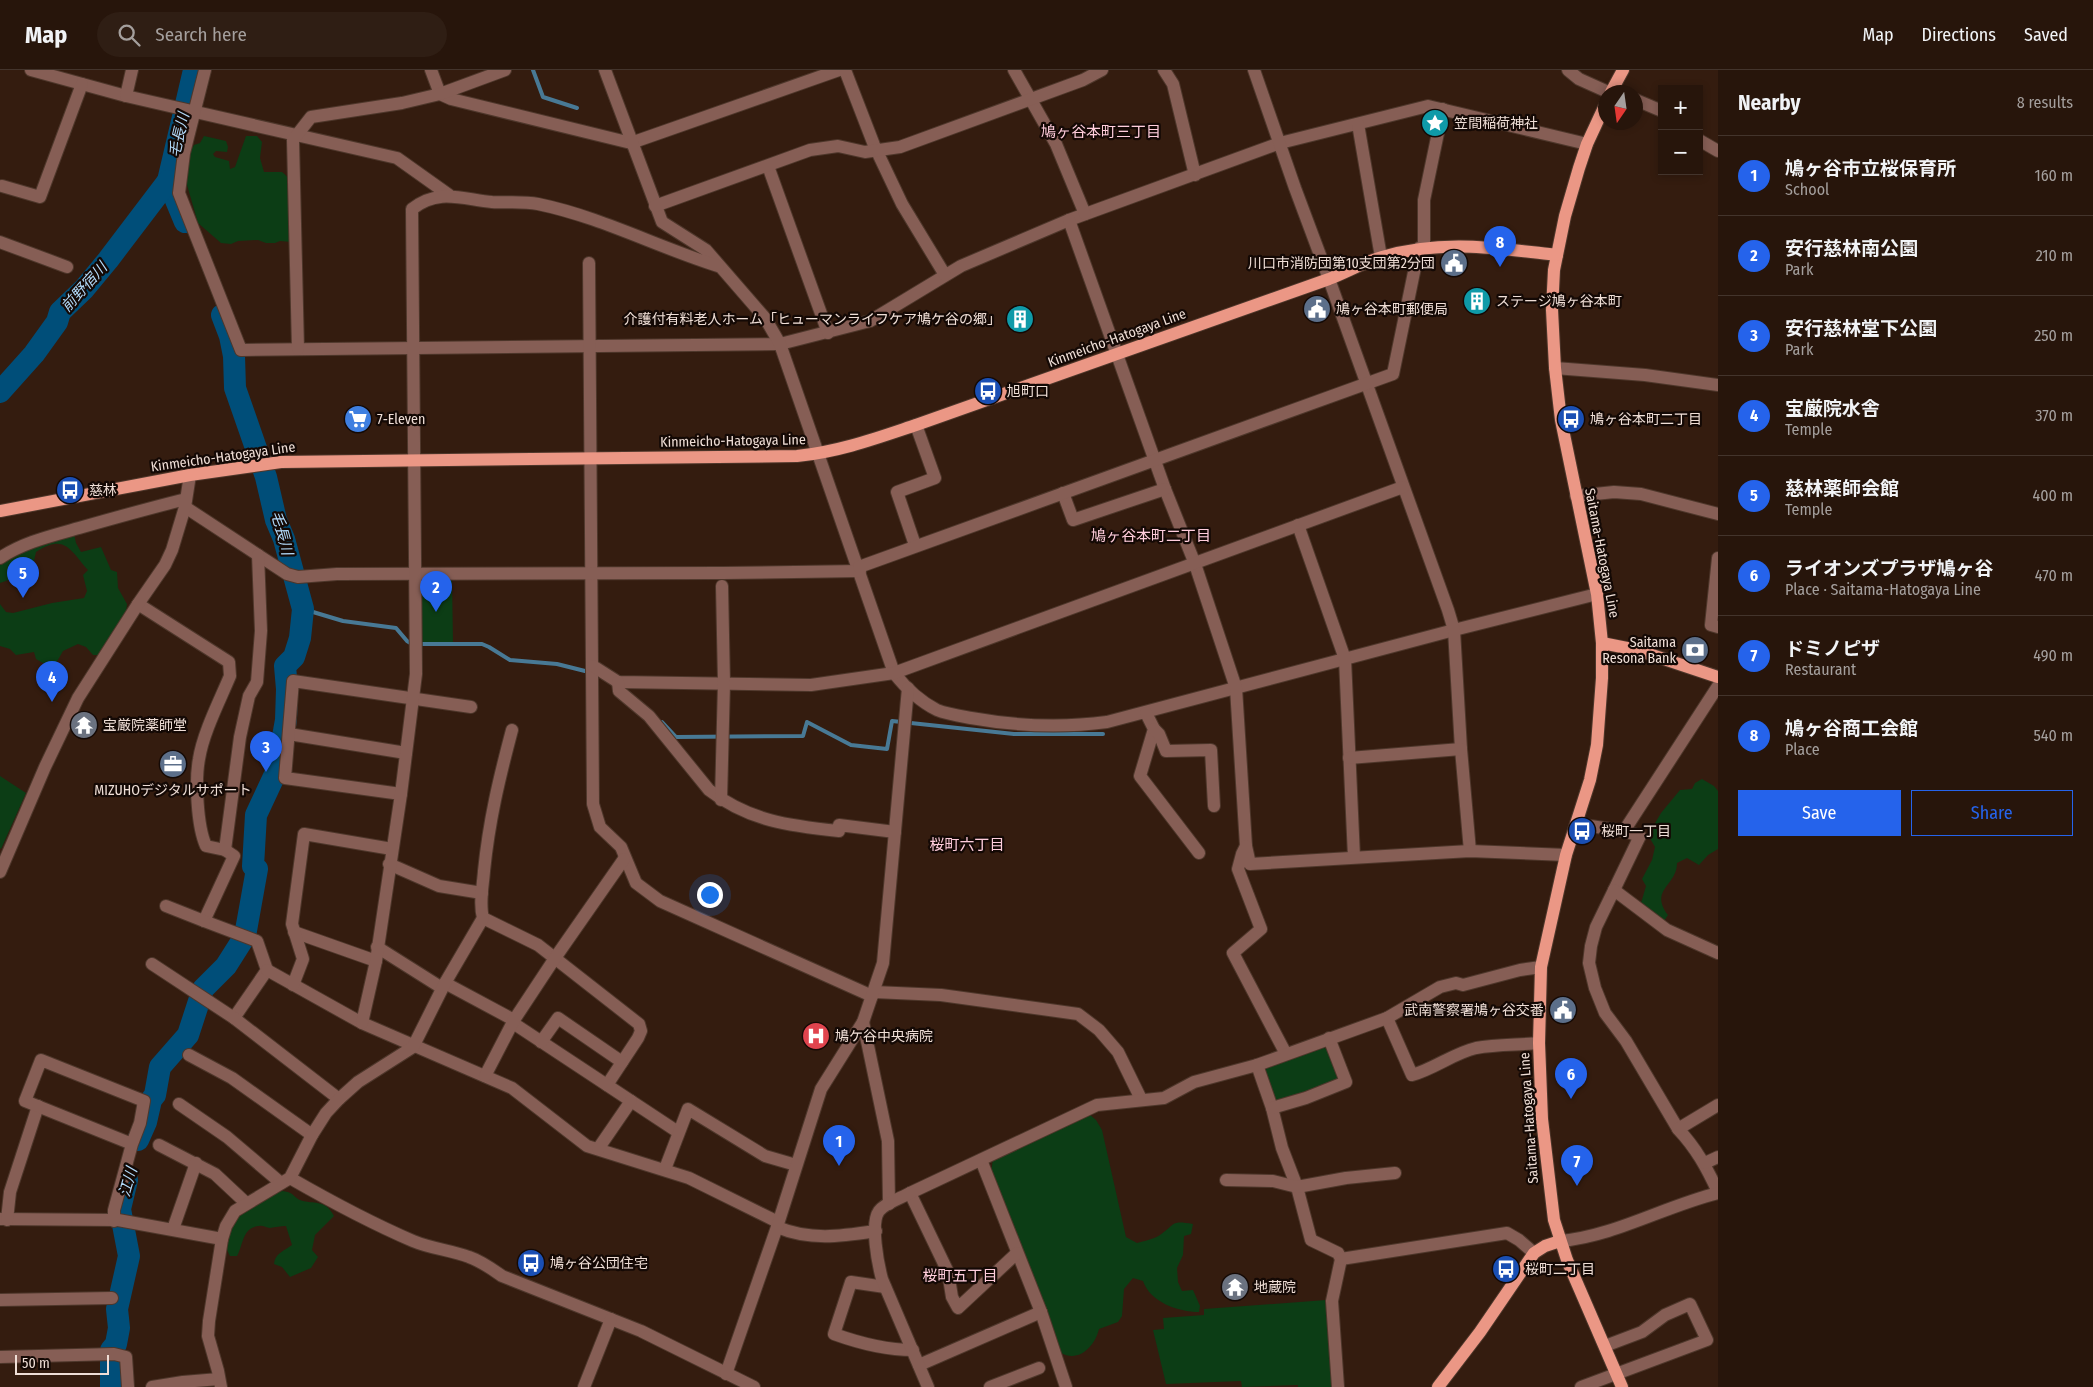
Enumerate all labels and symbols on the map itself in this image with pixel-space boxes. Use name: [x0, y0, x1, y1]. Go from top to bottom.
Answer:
north arrow: [1598, 85, 1643, 130]
place icon: 笠間稲荷神社: [1420, 108, 1450, 138]
water label: 毛長川: [165, 109, 193, 159]
place label: 笠間稲荷神社: [1454, 115, 1538, 132]
district label: 鳩ヶ谷本町三丁目: [1041, 123, 1161, 141]
pin: 8: [1484, 226, 1516, 267]
public building icon: 川口市消防団第10支団第2分団: [1439, 248, 1469, 278]
place label: 川口市消防団第10支団第2分団: [1248, 255, 1435, 272]
water label: 前野宿川: [57, 257, 112, 315]
building icon: ステージ鳩ヶ谷本町: [1462, 286, 1492, 316]
place label: ステージ鳩ヶ谷本町: [1496, 293, 1622, 310]
public building icon: 鳩ヶ谷本町郵便局: [1302, 294, 1332, 324]
place label: 鳩ヶ谷本町郵便局: [1336, 301, 1448, 318]
building icon: 介護付有料老人ホーム「ヒューマンライフケア鳩ケ谷の郷」: [1005, 304, 1035, 334]
street label: Kinmeicho-Hatogaya Line: [1046, 305, 1188, 371]
place label: 介護付有料老人ホーム「ヒューマンライフケア鳩ケ谷の郷」: [623, 311, 1001, 328]
bus stop icon: 旭町口: [973, 376, 1003, 406]
place label: 旭町口: [1007, 383, 1049, 400]
supermarket icon: 7-Eleven: [343, 404, 373, 434]
bus stop icon: 鳩ヶ谷本町二丁目: [1556, 404, 1586, 434]
place label: 7-Eleven: [377, 411, 425, 428]
place label: 鳩ヶ谷本町二丁目: [1590, 411, 1702, 428]
street label: Kinmeicho-Hatogaya Line: [660, 431, 806, 451]
street label: Kinmeicho-Hatogaya Line: [150, 438, 296, 476]
bus stop icon: 慈林: [55, 475, 85, 505]
place label: 慈林: [89, 482, 117, 499]
street label: Saitama-Hatogaya Line: [1581, 487, 1623, 619]
water label: 毛長川: [267, 509, 297, 559]
district label: 鳩ヶ谷本町二丁目: [1091, 527, 1211, 545]
pin: 5: [7, 557, 39, 598]
pin: 2: [420, 571, 452, 612]
place label: Saitama Resona Bank: [1602, 634, 1676, 667]
bank icon: Saitama Resona Bank: [1680, 635, 1710, 665]
pin: 4: [36, 661, 68, 702]
temple icon: 宝厳院薬師堂: [69, 710, 99, 740]
place label: 宝厳院薬師堂: [103, 717, 187, 734]
pin: 3: [250, 731, 282, 772]
office icon: MIZUHOデジタルサポート: [158, 749, 188, 779]
place label: MIZUHOデジタルサポート: [94, 782, 252, 799]
bus stop icon: 桜町一丁目: [1567, 816, 1597, 846]
place label: 桜町一丁目: [1601, 823, 1671, 840]
district label: 桜町六丁目: [929, 836, 1005, 854]
your location: [697, 882, 723, 908]
public building icon: 武南警察署鳩ヶ谷交番: [1548, 995, 1578, 1025]
place label: 武南警察署鳩ヶ谷交番: [1404, 1002, 1544, 1019]
hospital icon: 鳩ケ谷中央病院: [801, 1021, 831, 1051]
place label: 鳩ケ谷中央病院: [835, 1028, 933, 1045]
street label: Saitama-Hatogaya Line: [1516, 1052, 1542, 1184]
pin: 6: [1555, 1058, 1587, 1099]
pin: 1: [823, 1125, 855, 1166]
pin: 7: [1561, 1145, 1593, 1186]
water label: 江川: [115, 1163, 141, 1199]
bus stop icon: 鳩ヶ谷公団住宅: [516, 1248, 546, 1278]
bus stop icon: 桜町二丁目: [1491, 1254, 1521, 1284]
place label: 鳩ヶ谷公団住宅: [550, 1255, 648, 1272]
place label: 桜町二丁目: [1525, 1261, 1595, 1278]
district label: 桜町五丁目: [922, 1267, 998, 1285]
temple icon: 地蔵院: [1220, 1272, 1250, 1302]
place label: 地蔵院: [1254, 1279, 1296, 1296]
scale bar: [15, 1352, 109, 1375]

